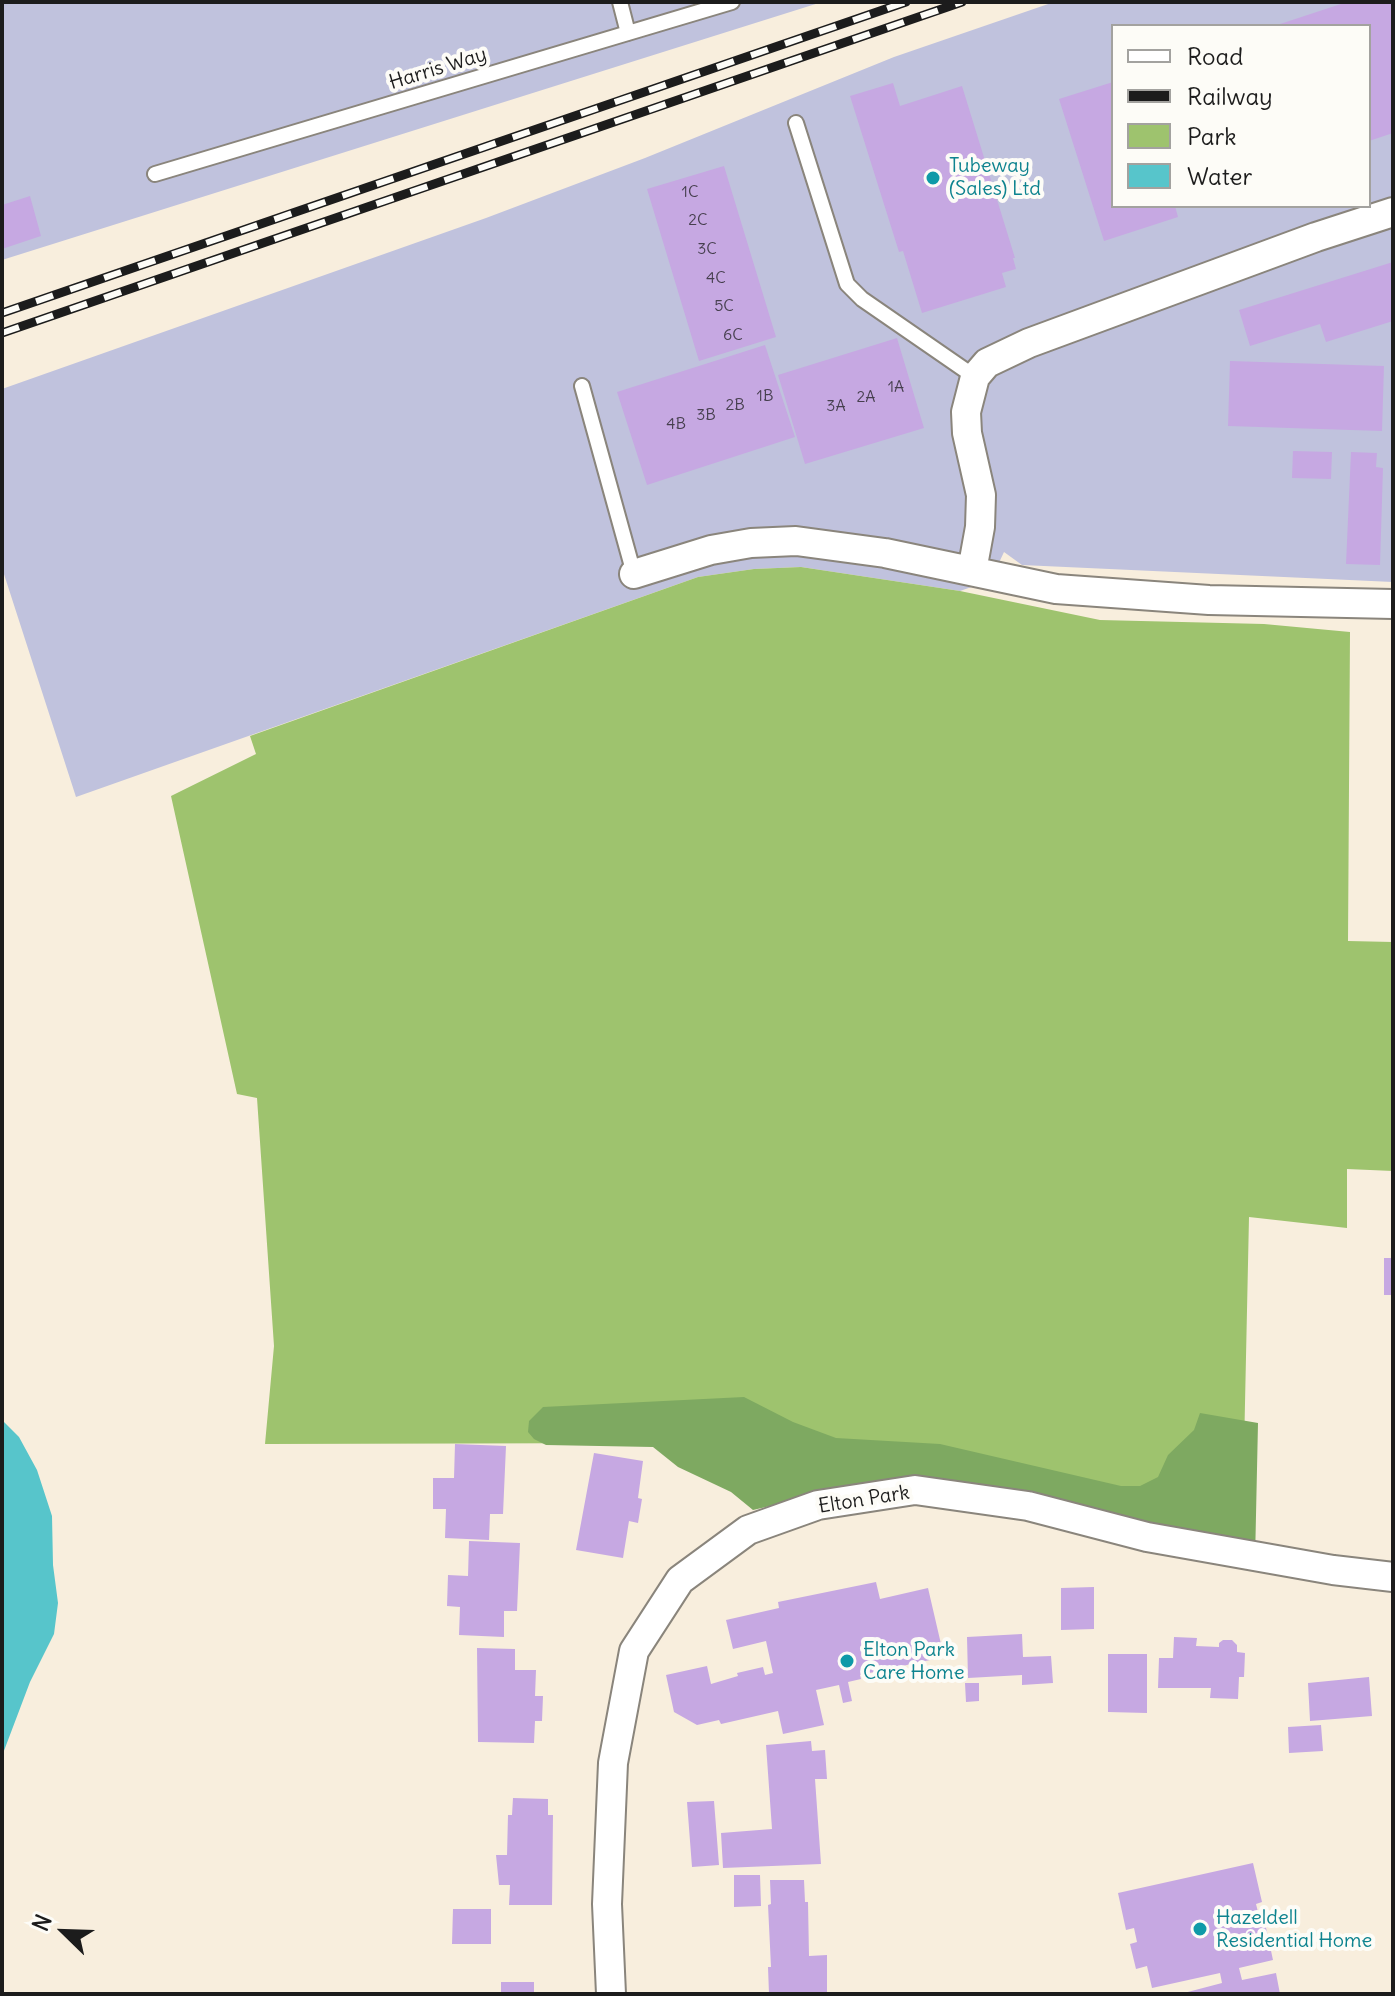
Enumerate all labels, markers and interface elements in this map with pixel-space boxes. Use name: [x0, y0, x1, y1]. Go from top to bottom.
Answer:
legend: [1111, 24, 1371, 208]
text: Road: [1187, 41, 1243, 71]
street label: Harris Way: [386, 43, 490, 95]
text: Railway: [1187, 81, 1273, 111]
text: Park: [1187, 121, 1237, 151]
place label: Tubeway (Sales) Ltd: [949, 154, 1041, 201]
text: Water: [1187, 161, 1252, 191]
marker: Tubeway (Sales) Ltd: [924, 169, 942, 187]
house number: 1C: [682, 182, 698, 202]
house number: 2C: [688, 210, 708, 230]
house number: 3C: [697, 239, 717, 259]
house number: 4C: [706, 268, 726, 288]
house number: 5C: [714, 296, 734, 316]
house number: 6C: [723, 325, 743, 345]
house number: 1A: [888, 377, 904, 397]
house number: 1B: [757, 386, 773, 406]
house number: 2A: [856, 387, 876, 407]
house number: 2B: [725, 395, 745, 415]
house number: 3A: [826, 396, 846, 416]
house number: 3B: [696, 405, 716, 425]
house number: 4B: [666, 414, 686, 434]
street label: Elton Park: [817, 1481, 911, 1519]
place label: Elton Park Care Home: [863, 1638, 964, 1685]
marker: Elton Park Care Home: [838, 1652, 856, 1670]
north arrow: [24, 1892, 104, 1972]
place label: Hazeldell Residential Home: [1216, 1906, 1372, 1953]
text: N: [26, 1910, 58, 1935]
marker: Hazeldell Residential Home: [1191, 1920, 1209, 1938]

